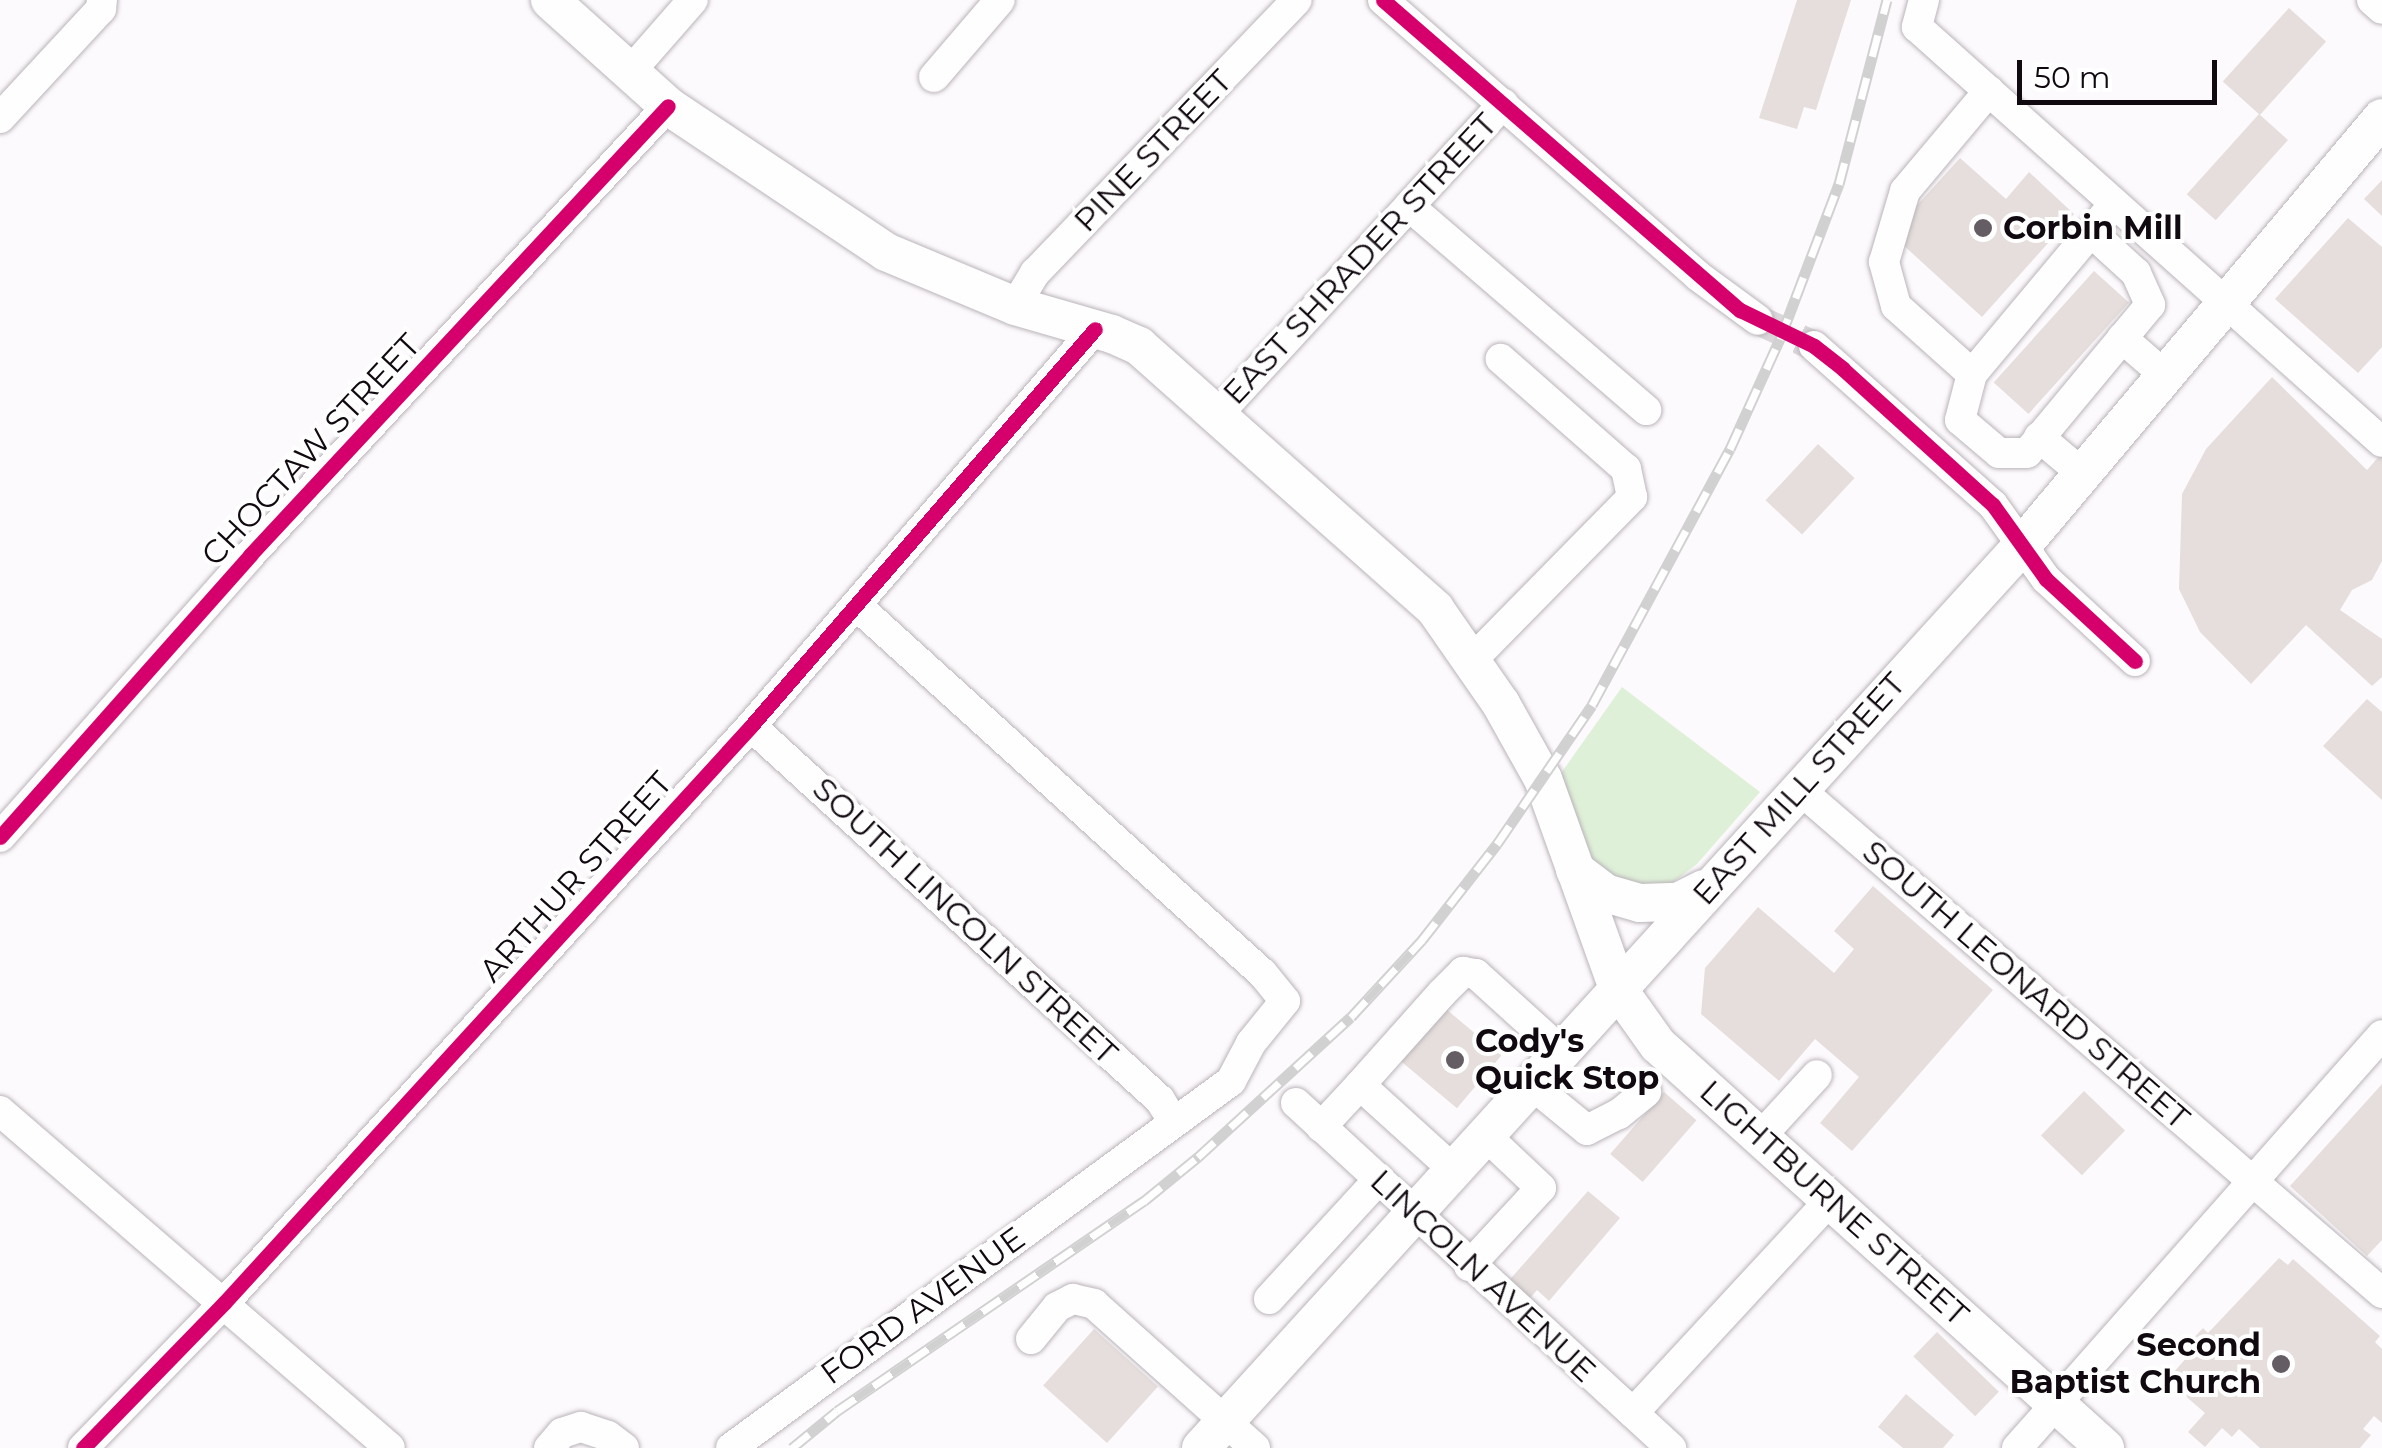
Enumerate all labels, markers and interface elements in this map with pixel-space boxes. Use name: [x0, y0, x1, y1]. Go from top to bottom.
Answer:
scale bar: [2022, 40, 2222, 102]
text: 50 m: [2034, 59, 2111, 96]
street label: PINE STREET: [1066, 62, 1240, 240]
street label: EAST SHRADER STREET: [1215, 106, 1505, 412]
place label: Corbin Mill: [2003, 209, 2183, 247]
marker: Corbin Mill: [1972, 217, 1994, 239]
street label: CHOCTAW STREET: [194, 326, 428, 574]
street label: EAST MILL STREET: [1685, 665, 1913, 913]
street label: ARTHUR STREET: [472, 764, 680, 990]
street label: SOUTH LINCOLN STREET: [805, 770, 1125, 1072]
street label: SOUTH LEONARD STREET: [1855, 833, 2197, 1137]
place label: Cody's Quick Stop: [1475, 1023, 1659, 1098]
marker: Cody's Quick Stop: [1444, 1049, 1466, 1071]
street label: LIGHTBURNE STREET: [1692, 1072, 1976, 1334]
street label: LINCOLN AVENUE: [1362, 1162, 1604, 1390]
street label: FORD AVENUE: [814, 1219, 1032, 1393]
place label: Second Baptist Church: [2009, 1327, 2261, 1402]
marker: Second Baptist Church: [2270, 1353, 2292, 1375]

